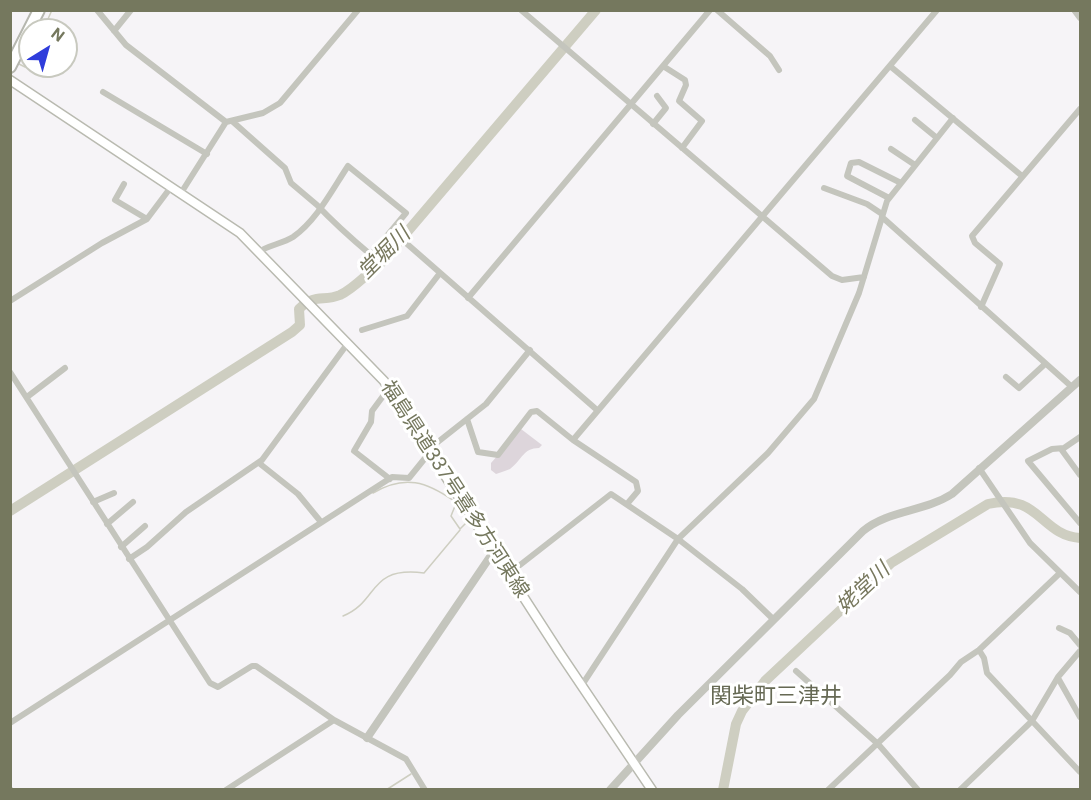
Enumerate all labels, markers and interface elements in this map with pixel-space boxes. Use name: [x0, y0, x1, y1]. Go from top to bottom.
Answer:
north arrow: [18, 18, 78, 78]
text: N: [48, 24, 68, 46]
water label: 堂堀川: [354, 223, 416, 285]
street label: 福島県道337号喜多方河東線: [375, 377, 533, 603]
water label: 姥堂川: [832, 558, 896, 620]
district label: 関柴町三津井: [710, 684, 842, 710]

